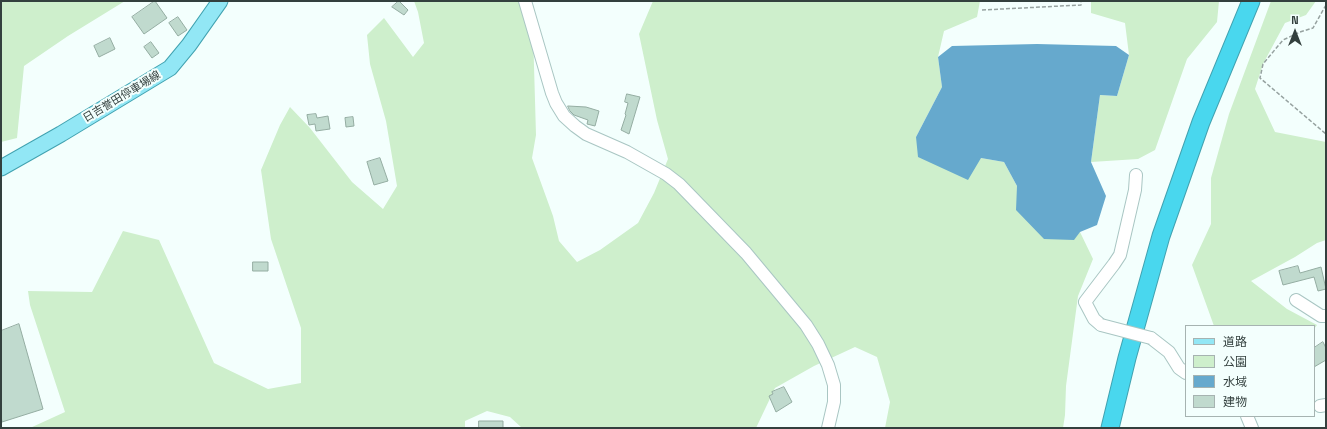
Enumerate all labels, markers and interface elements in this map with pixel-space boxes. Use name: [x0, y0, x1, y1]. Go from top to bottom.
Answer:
north arrow: [1275, 12, 1315, 52]
text: N: [1291, 13, 1299, 27]
street label: 日吉誉田停車場線: [81, 69, 163, 125]
legend: [1185, 325, 1315, 417]
text: 道路: [1223, 334, 1247, 350]
text: 公園: [1223, 354, 1247, 370]
text: 水域: [1223, 374, 1247, 390]
text: 建物: [1223, 394, 1247, 410]

